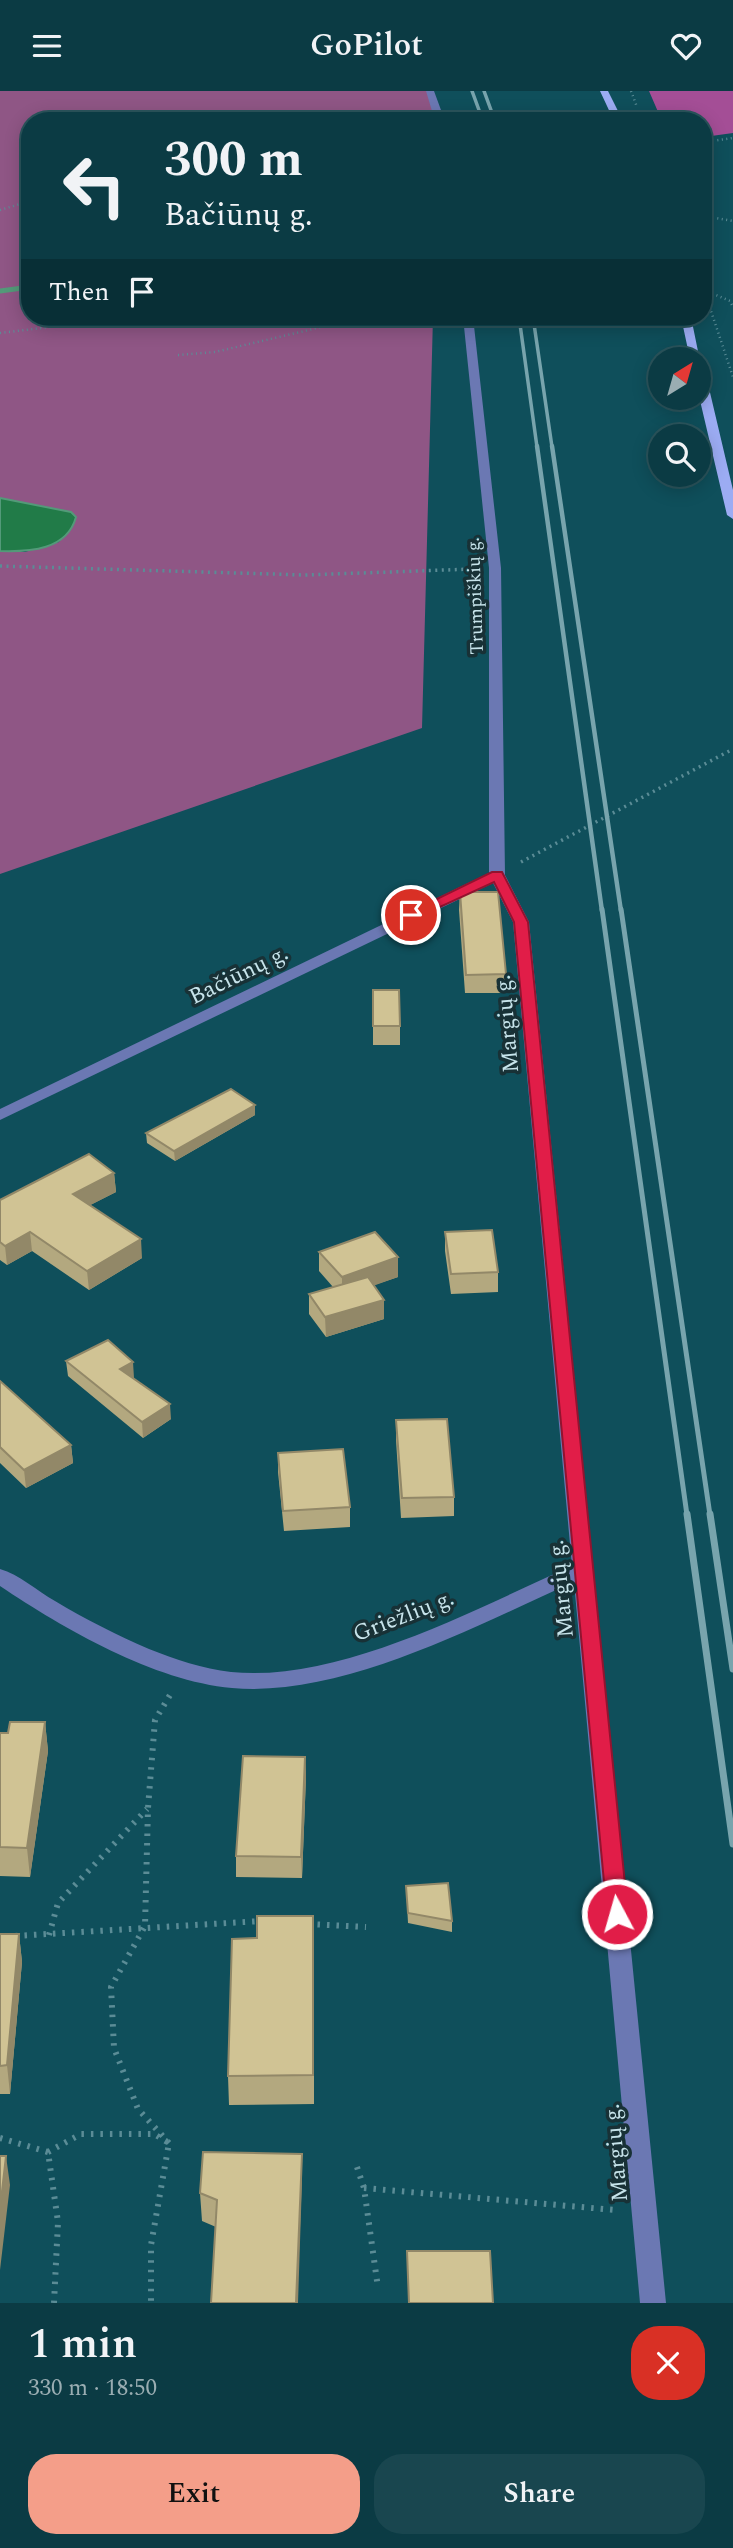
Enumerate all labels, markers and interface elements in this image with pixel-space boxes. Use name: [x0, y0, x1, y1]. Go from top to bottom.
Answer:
text: GoPilot: [310, 21, 423, 70]
icon: menu: [28, 27, 66, 65]
icon: heart: [667, 27, 705, 65]
text: 300 m: [164, 123, 303, 198]
icon: left: [49, 140, 140, 231]
text: Bačiūnų g.: [164, 191, 313, 240]
text: Then: [49, 272, 109, 312]
icon: arrive: [123, 273, 161, 311]
north arrow: [648, 347, 710, 409]
map controls: [648, 347, 711, 487]
button: search: [648, 424, 711, 487]
street label: Trumpiškių g.: [459, 537, 492, 655]
pin: [381, 885, 441, 945]
icon: arrive: [392, 896, 430, 934]
street label: Bačiūnų g.: [183, 936, 294, 1015]
street label: Margių g.: [486, 973, 529, 1074]
street label: Margių g.: [539, 1538, 584, 1640]
street label: Griežlių g.: [348, 1581, 459, 1652]
position arrow: [580, 1877, 654, 1951]
street label: Margių g.: [595, 2102, 638, 2203]
text: 1 min: [28, 2313, 137, 2376]
button: close: [631, 2326, 705, 2400]
text: 330 m · 18:50: [28, 2371, 157, 2406]
button: Exit: [28, 2454, 360, 2534]
button: Share: [374, 2454, 705, 2534]

